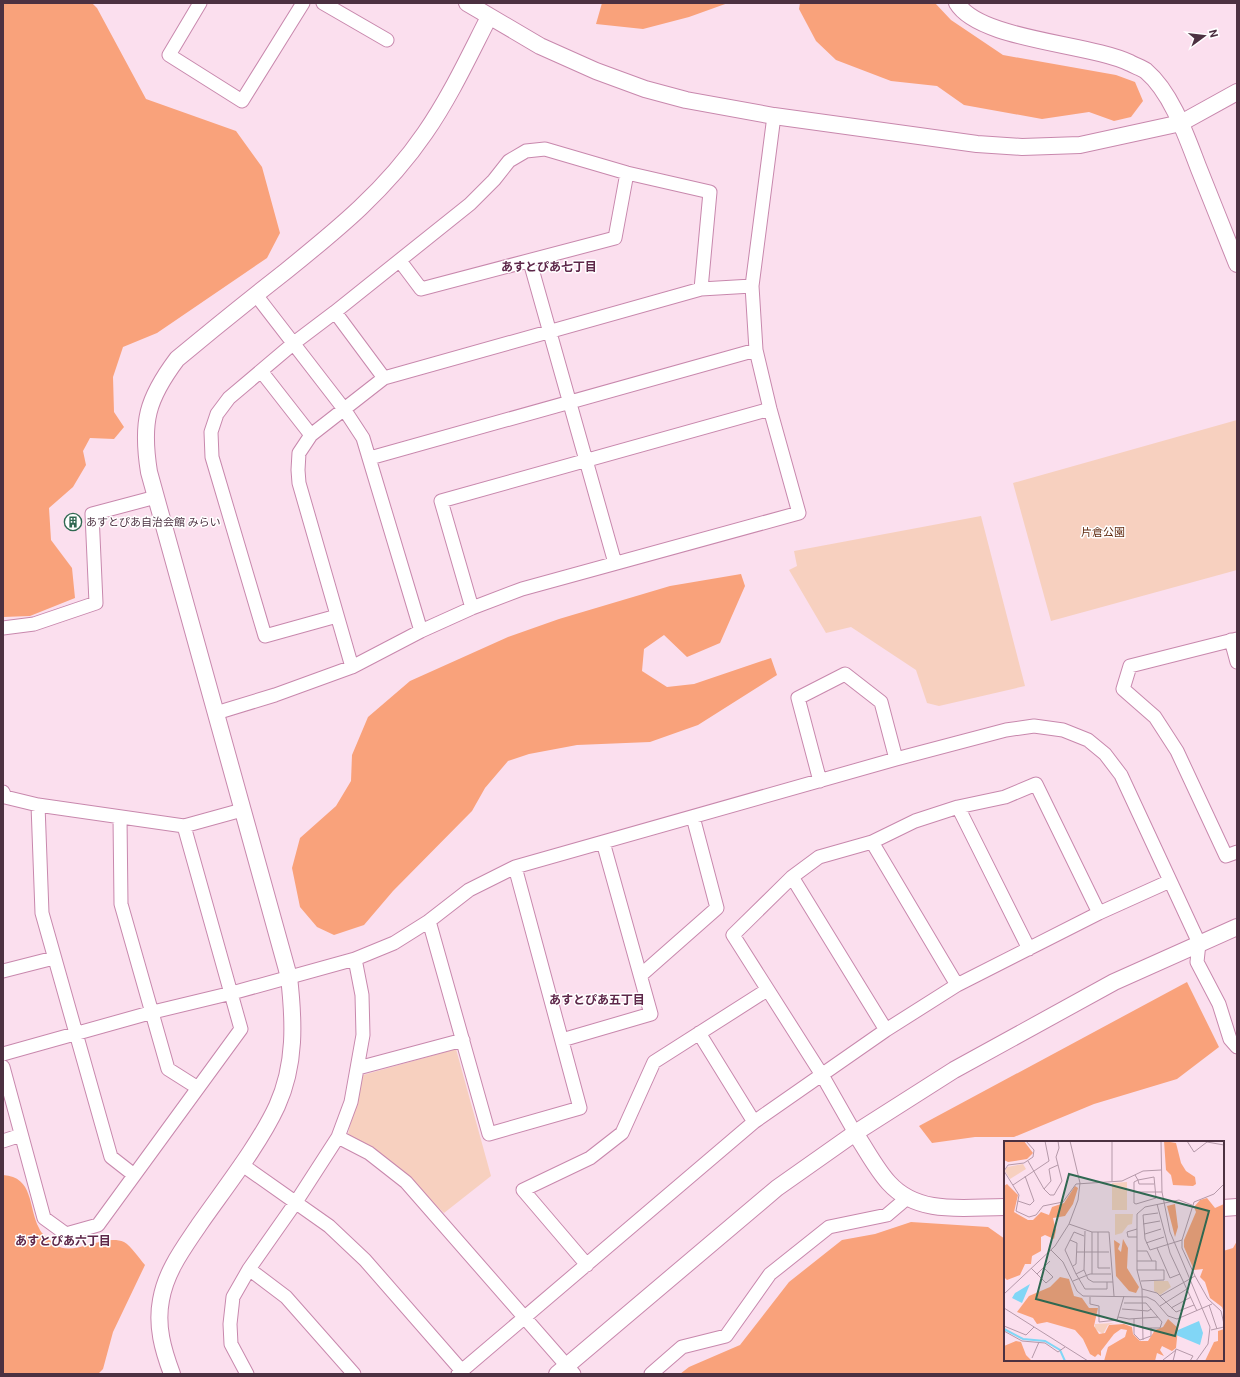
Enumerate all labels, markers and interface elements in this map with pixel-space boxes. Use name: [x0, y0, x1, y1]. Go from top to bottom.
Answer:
north arrow: [1184, 16, 1224, 56]
text: N: [1206, 28, 1221, 39]
district label: あすとぴあ七丁目: [501, 260, 597, 274]
building icon: あすとぴあ自治会館 みらい: [63, 512, 83, 532]
place label: あすとぴあ自治会館 みらい: [86, 516, 221, 529]
park label: 片倉公園: [1081, 526, 1125, 539]
district label: あすとぴあ五丁目: [549, 993, 645, 1007]
inset map: [1004, 1141, 1224, 1361]
district label: あすとぴあ六丁目: [15, 1234, 111, 1248]

